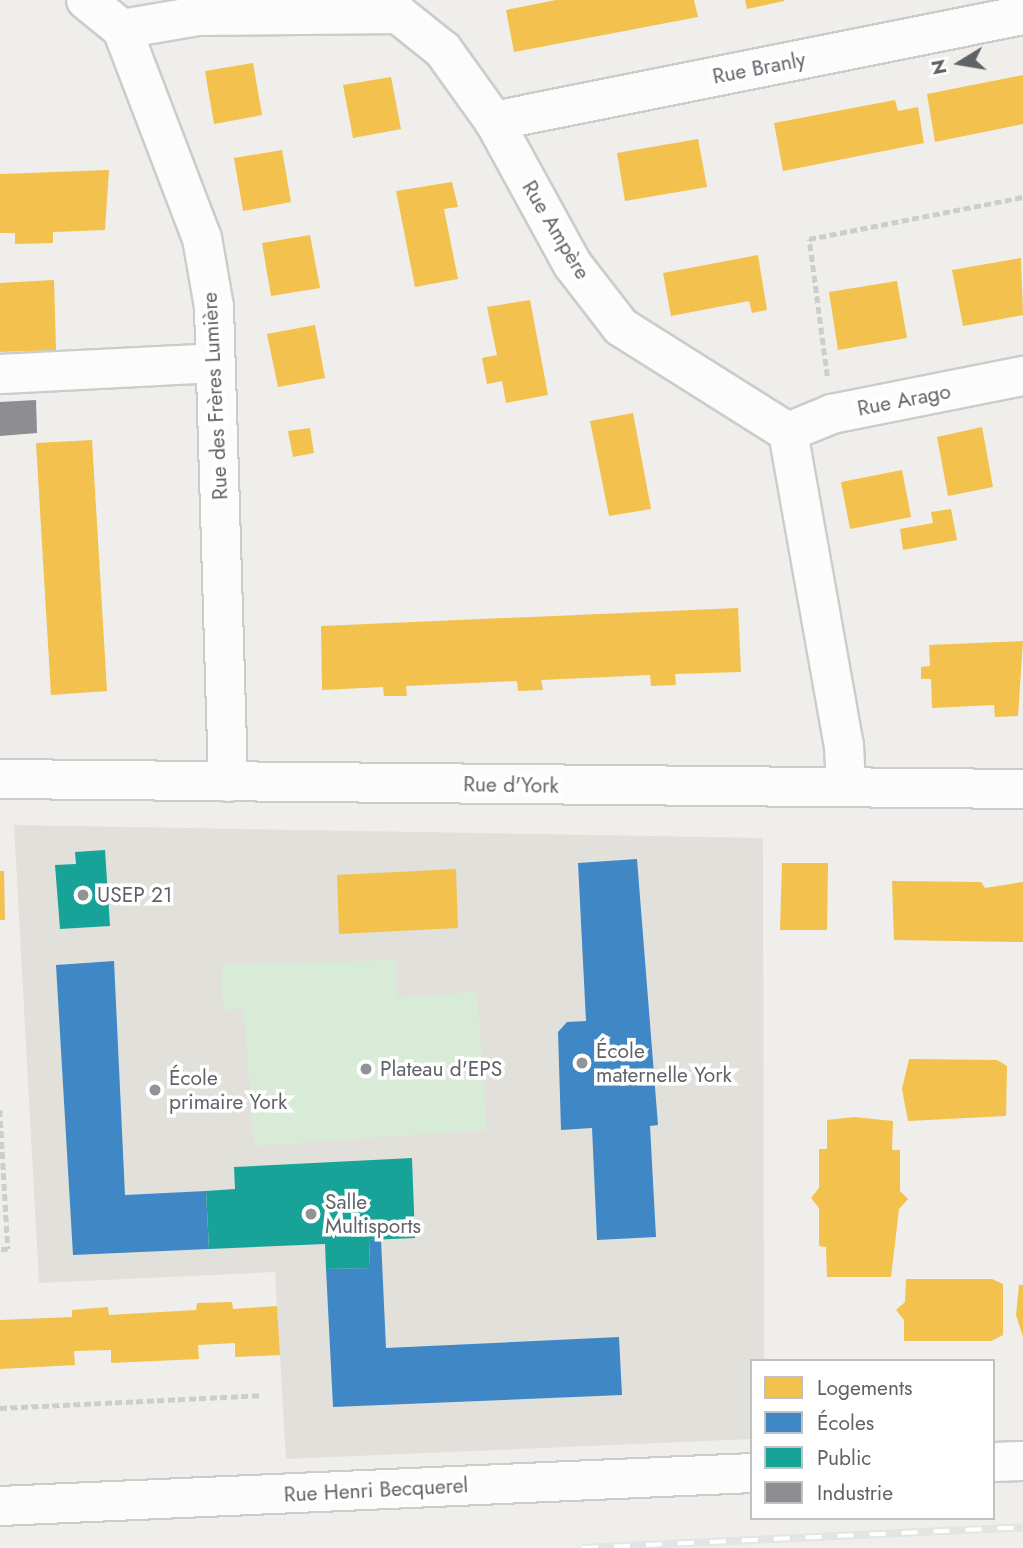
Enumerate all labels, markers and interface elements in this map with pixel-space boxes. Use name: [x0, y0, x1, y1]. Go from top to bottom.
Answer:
north arrow: [925, 28, 995, 98]
street label: Rue Branly: [710, 47, 808, 89]
text: N: [924, 57, 954, 77]
street label: Rue Ampère: [517, 176, 595, 284]
street label: Rue des Frères Lumière: [197, 291, 233, 501]
street label: Rue Arago: [855, 379, 953, 421]
street label: Rue d'York: [463, 772, 559, 798]
place label: USEP 21: [97, 882, 172, 908]
marker: USEP 21: [75, 887, 91, 903]
place label: École maternelle York: [596, 1038, 732, 1088]
marker: École maternelle York: [574, 1055, 590, 1071]
place label: Plateau d'EPS: [380, 1056, 502, 1082]
marker: Plateau d'EPS: [358, 1061, 374, 1077]
place label: École primaire York: [169, 1065, 287, 1115]
marker: École primaire York: [147, 1082, 163, 1098]
place label: Salle Multisports: [325, 1189, 421, 1239]
marker: Salle Multisports: [303, 1206, 319, 1222]
legend: [750, 1359, 995, 1520]
text: Logements: [817, 1373, 912, 1403]
text: Écoles: [817, 1408, 874, 1438]
text: Public: [817, 1443, 871, 1473]
street label: Rue Henri Becquerel: [283, 1473, 469, 1507]
text: Industrie: [817, 1478, 893, 1508]

